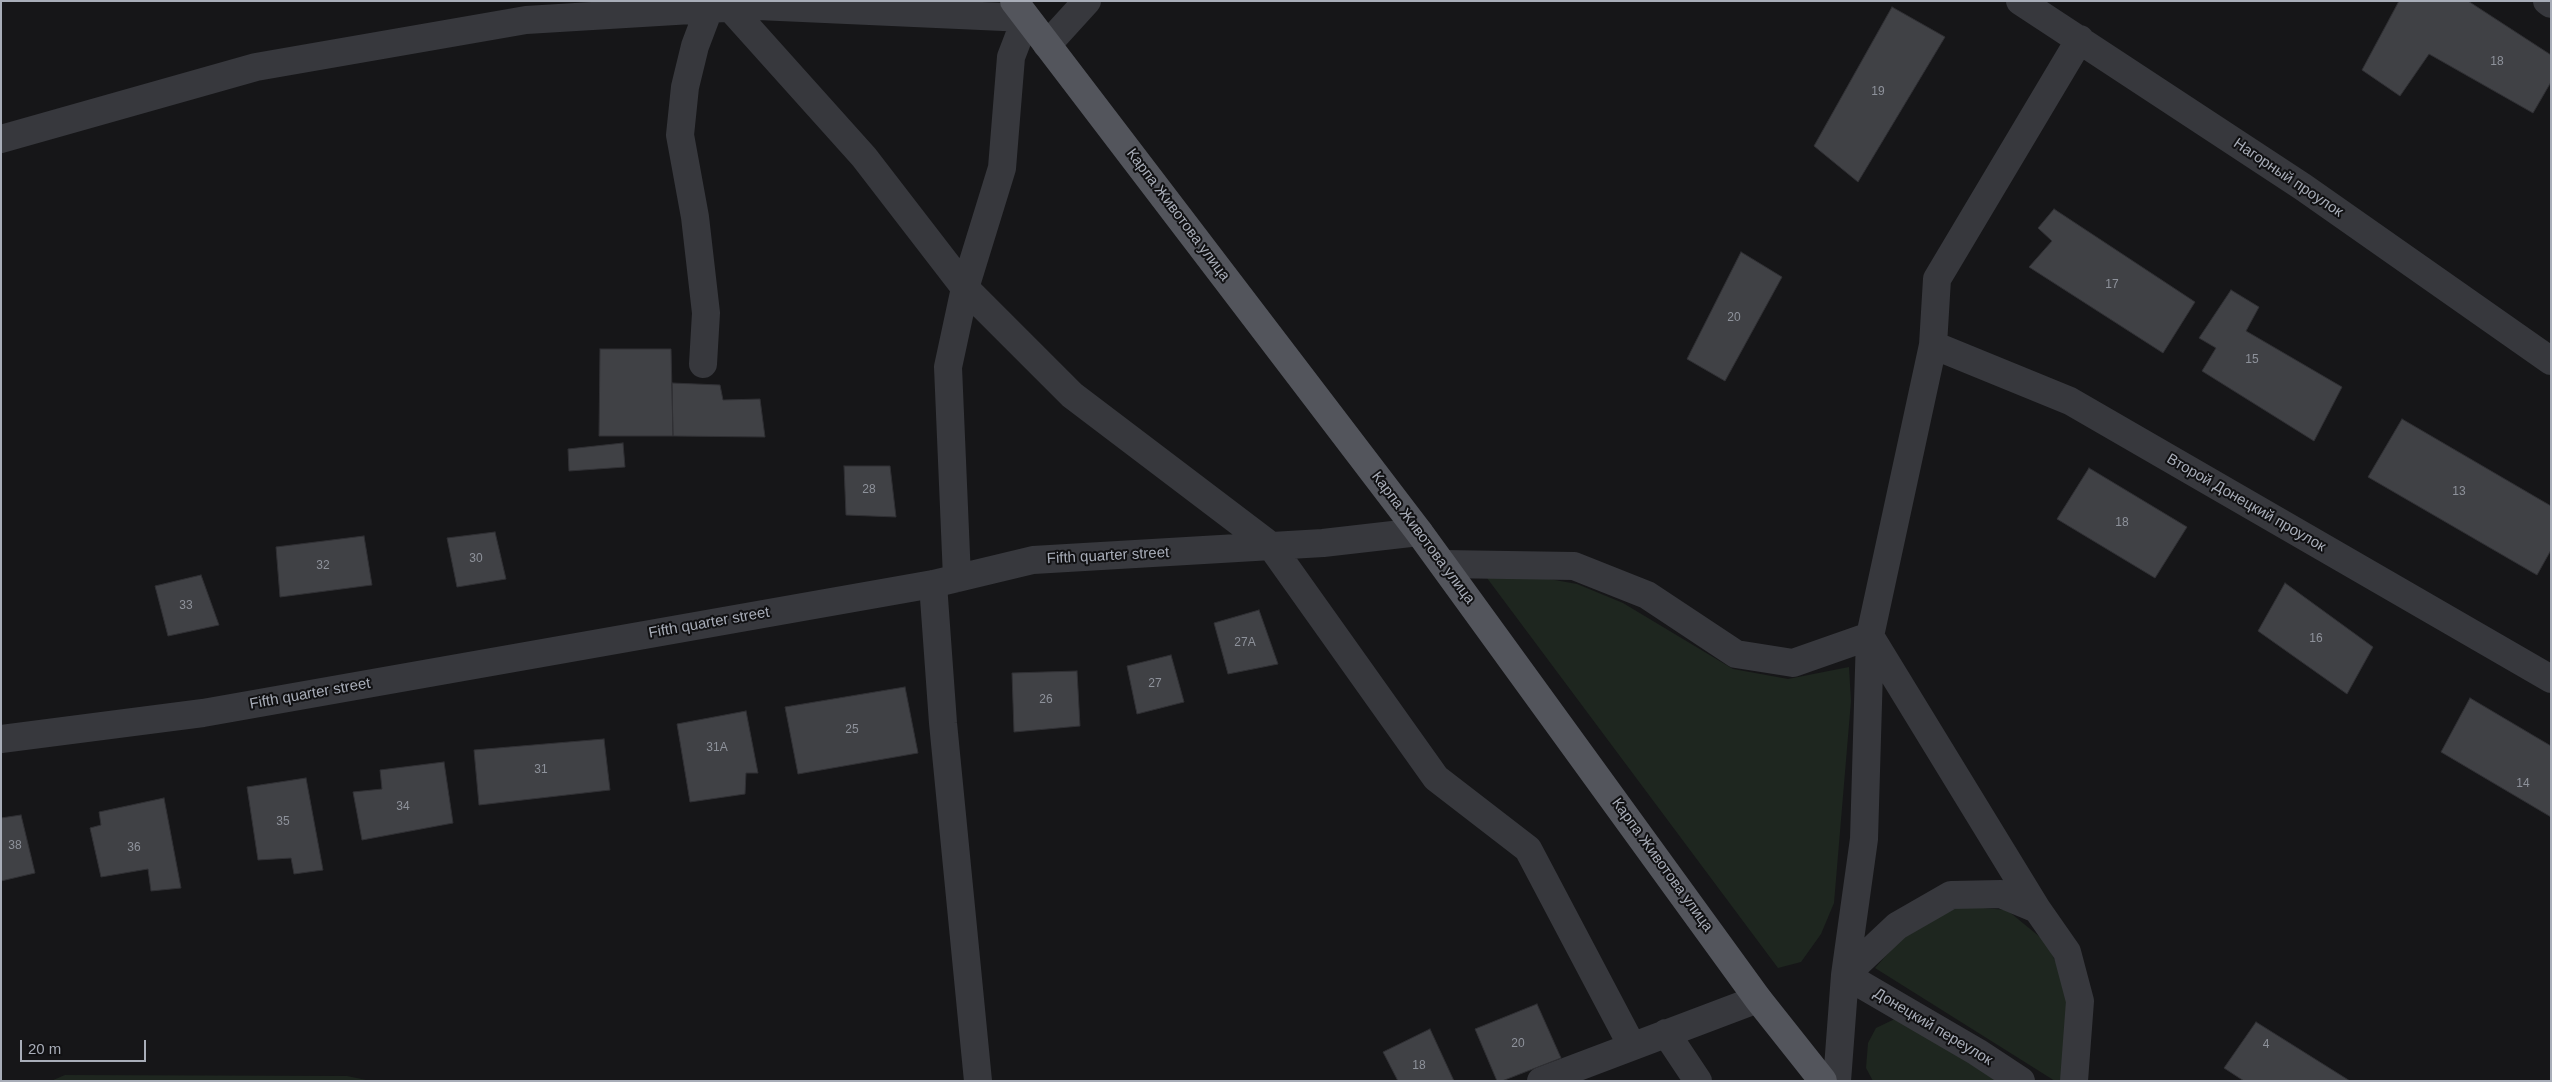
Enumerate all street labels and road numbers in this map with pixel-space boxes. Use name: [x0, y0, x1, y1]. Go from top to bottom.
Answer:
street label: Нагорный проулок: [2230, 135, 2346, 221]
street label: Карпа Животова улица: [1122, 145, 1234, 285]
street label: Второй Донецкий проулок: [2163, 450, 2329, 556]
street label: Карпа Животова улица: [1367, 468, 1479, 608]
street label: Fifth quarter street: [1046, 544, 1170, 568]
street label: Fifth quarter street: [647, 603, 771, 643]
street label: Fifth quarter street: [248, 674, 372, 714]
street label: Карпа Животова улица: [1607, 795, 1717, 935]
street label: Донецкий переулок: [1870, 984, 1996, 1070]

